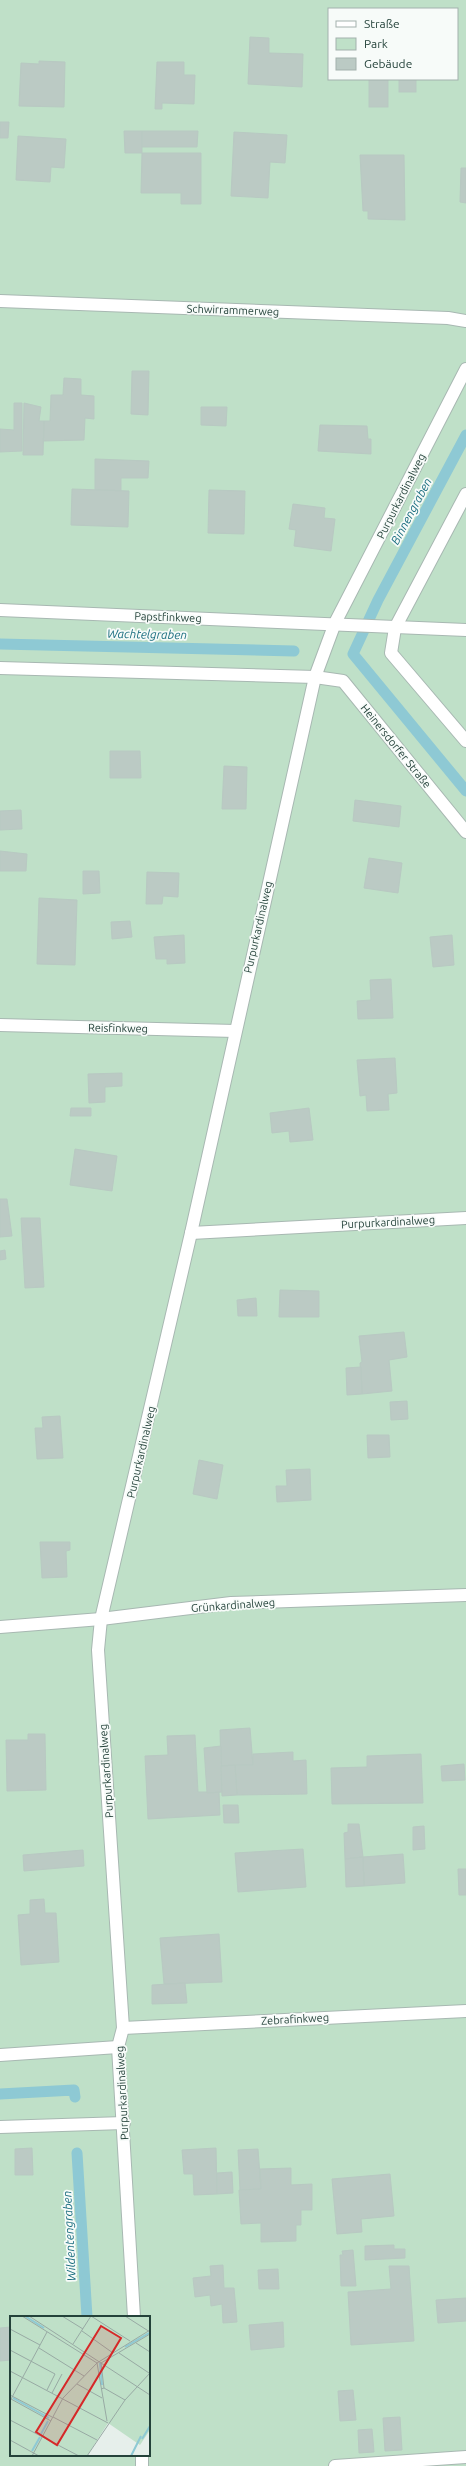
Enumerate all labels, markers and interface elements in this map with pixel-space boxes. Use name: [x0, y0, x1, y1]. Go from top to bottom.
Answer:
legend: [328, 8, 458, 80]
text: Straße: [364, 17, 400, 30]
text: Park: [364, 37, 388, 50]
text: Gebäude: [364, 57, 412, 70]
street label: Schwirrammerweg: [186, 302, 280, 318]
street label: Purpurkardinalweg: [374, 451, 428, 541]
water label: Binnengraben: [388, 476, 434, 546]
street label: Papstfinkweg: [134, 610, 202, 624]
water label: Wachtelgraben: [107, 627, 187, 641]
street label: Heinersdorfer Straße: [359, 702, 433, 790]
street label: Purpurkardinalweg: [242, 880, 274, 974]
street label: Reisfinkweg: [88, 1021, 148, 1035]
street label: Purpurkardinalweg: [341, 1214, 435, 1230]
street label: Purpurkardinalweg: [125, 1405, 157, 1499]
street label: Grünkardinalweg: [191, 1596, 275, 1614]
street label: Purpurkardinalweg: [97, 1724, 115, 1818]
street label: Zebrafinkweg: [261, 2011, 329, 2027]
street label: Purpurkardinalweg: [114, 2046, 130, 2140]
water label: Wildentengraben: [60, 2190, 78, 2282]
inset map: [10, 2316, 150, 2456]

